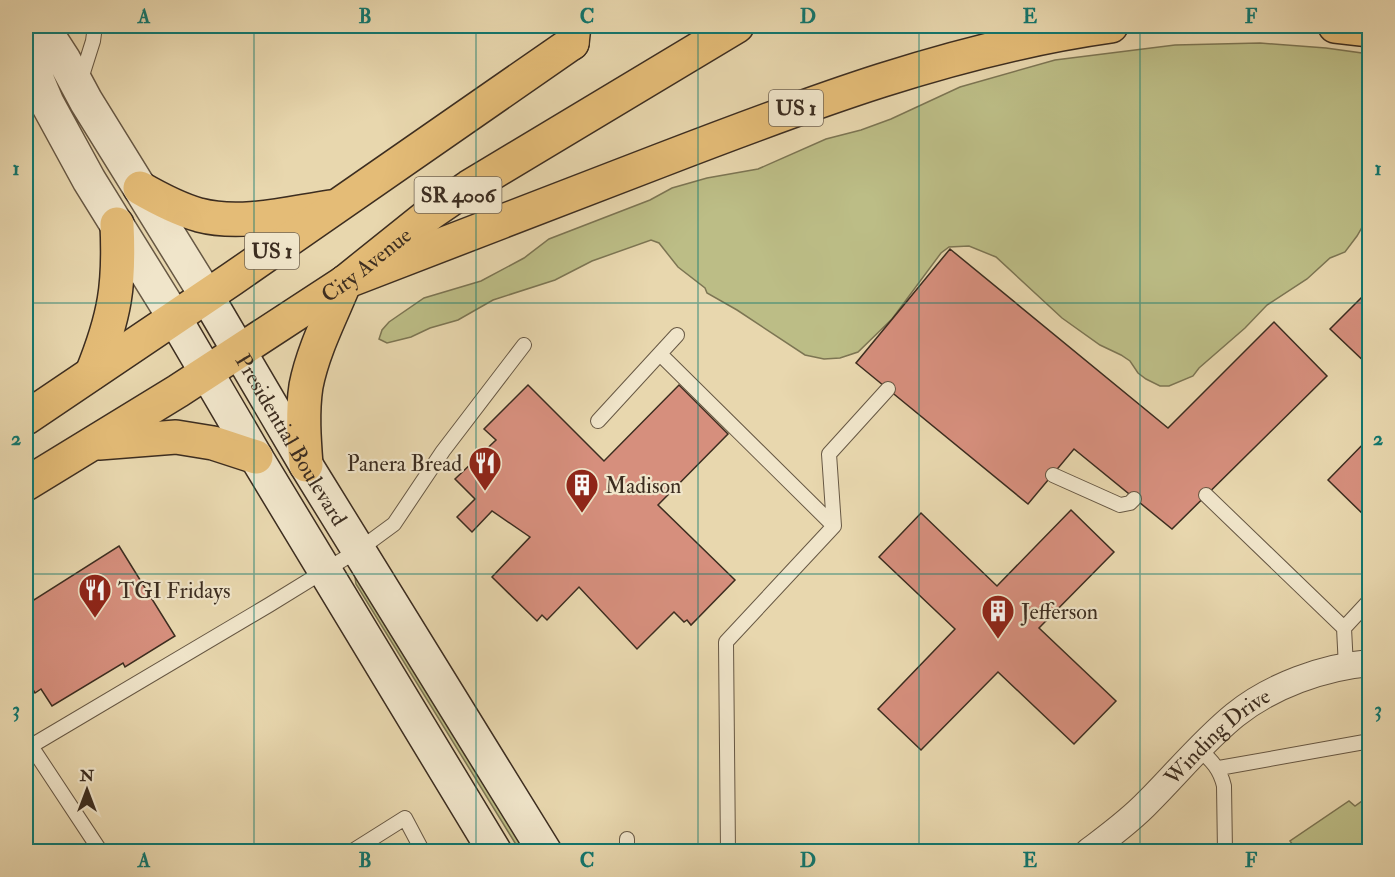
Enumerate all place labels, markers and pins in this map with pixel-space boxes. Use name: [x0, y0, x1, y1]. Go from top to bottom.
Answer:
restaurant icon: Panera Bread: [467, 445, 503, 492]
place label: Panera Bread: [347, 450, 462, 478]
building icon: Madison: [564, 467, 600, 514]
place label: Madison: [605, 472, 681, 500]
restaurant icon: TGI Fridays: [77, 572, 113, 619]
place label: TGI Fridays: [118, 577, 230, 605]
building icon: Jefferson: [980, 593, 1016, 640]
place label: Jefferson: [1020, 598, 1098, 626]

